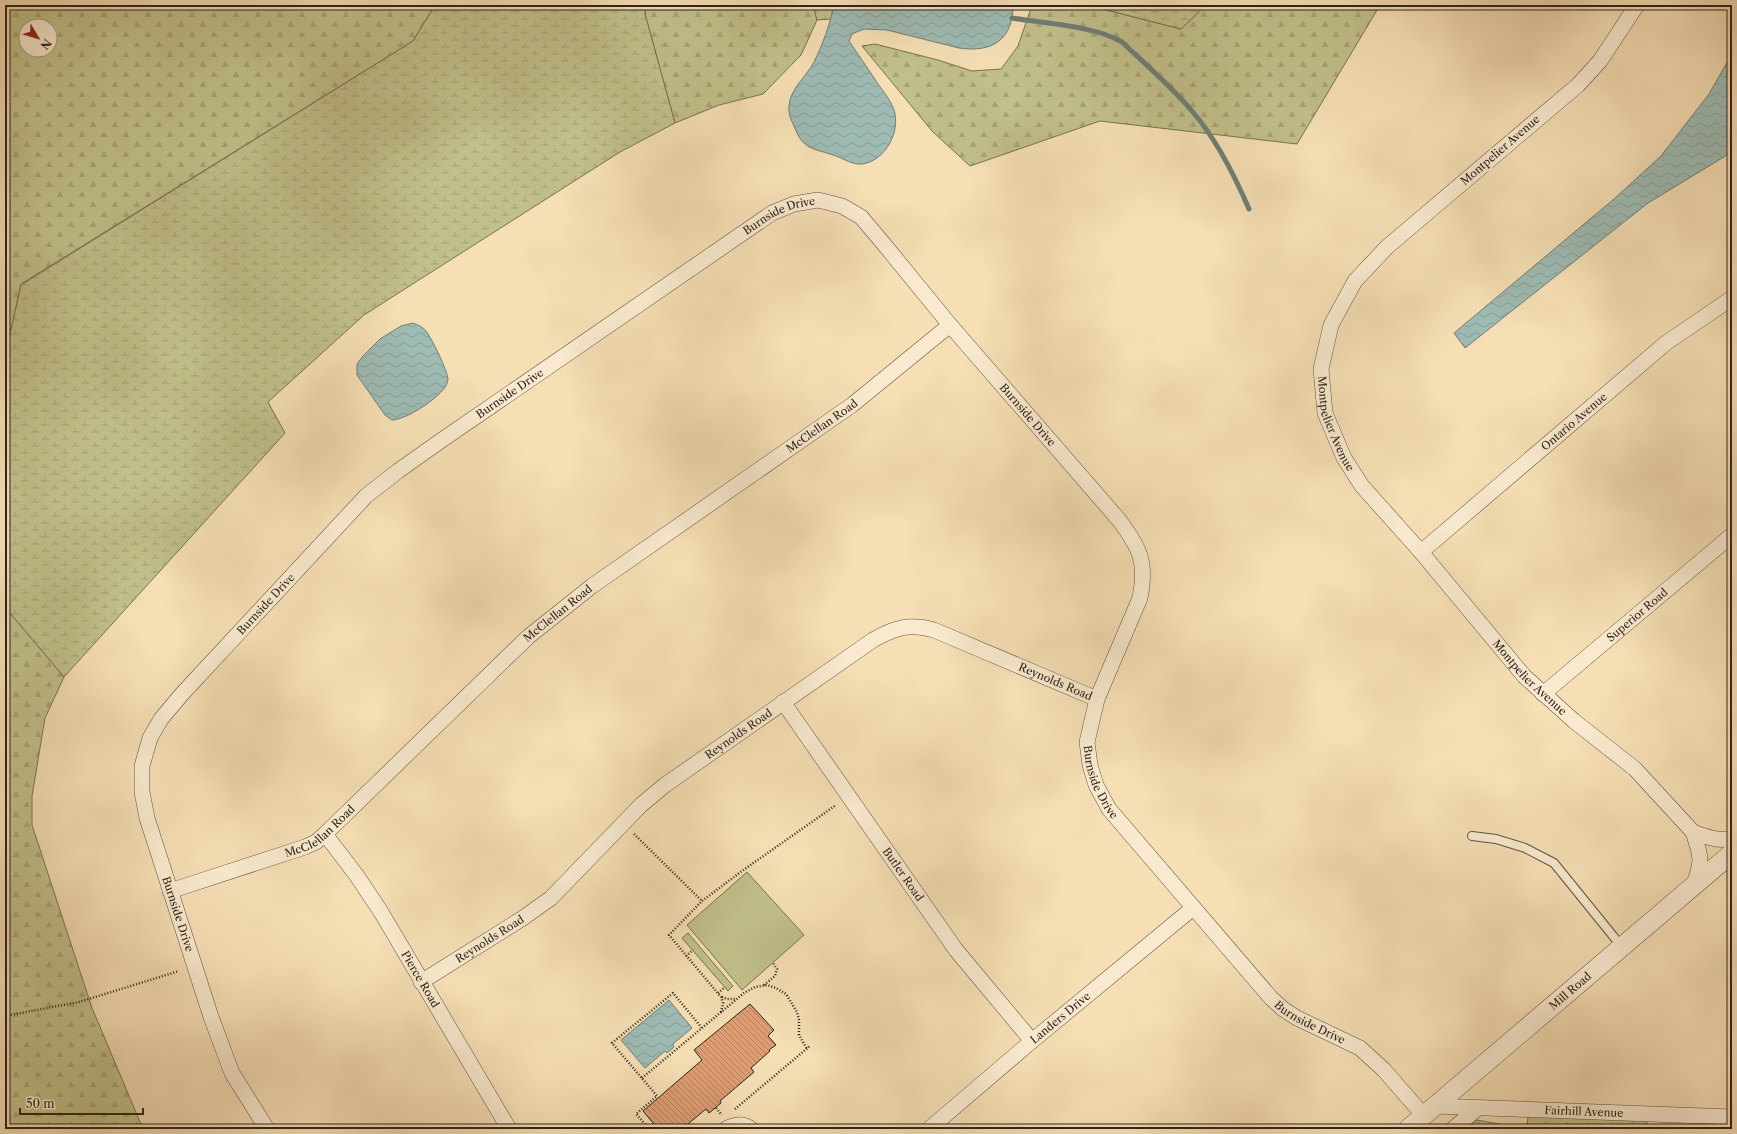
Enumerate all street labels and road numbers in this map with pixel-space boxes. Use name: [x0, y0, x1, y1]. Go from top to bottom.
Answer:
street label: Montpelier Avenue: [1458, 112, 1542, 188]
street label: Burnside Drive: [740, 194, 816, 238]
street label: Burnside Drive: [473, 365, 546, 421]
street label: Montpelier Avenue: [1315, 375, 1357, 474]
street label: Burnside Drive: [997, 381, 1059, 449]
street label: Ontario Avenue: [1538, 390, 1610, 454]
street label: McClellan Road: [783, 396, 861, 456]
street label: Burnside Drive: [234, 570, 298, 638]
street label: McClellan Road: [521, 581, 595, 645]
street label: Superior Road: [1604, 585, 1671, 645]
street label: Montpelier Avenue: [1490, 637, 1570, 718]
street label: Reynolds Road: [1017, 660, 1095, 703]
street label: Reynolds Road: [702, 705, 775, 762]
street label: Burnside Drive: [1080, 744, 1121, 822]
street label: McClellan Road: [283, 802, 358, 860]
street label: Butler Road: [880, 845, 927, 904]
street label: Burnside Drive: [159, 875, 197, 953]
street label: Reynolds Road: [453, 912, 527, 966]
street label: Pierce Road: [398, 948, 443, 1010]
street label: Mill Road: [1546, 969, 1594, 1013]
street label: Landers Drive: [1027, 989, 1093, 1047]
street label: Burnside Drive: [1271, 998, 1348, 1047]
street label: Fairhill Avenue: [1544, 1103, 1624, 1120]

